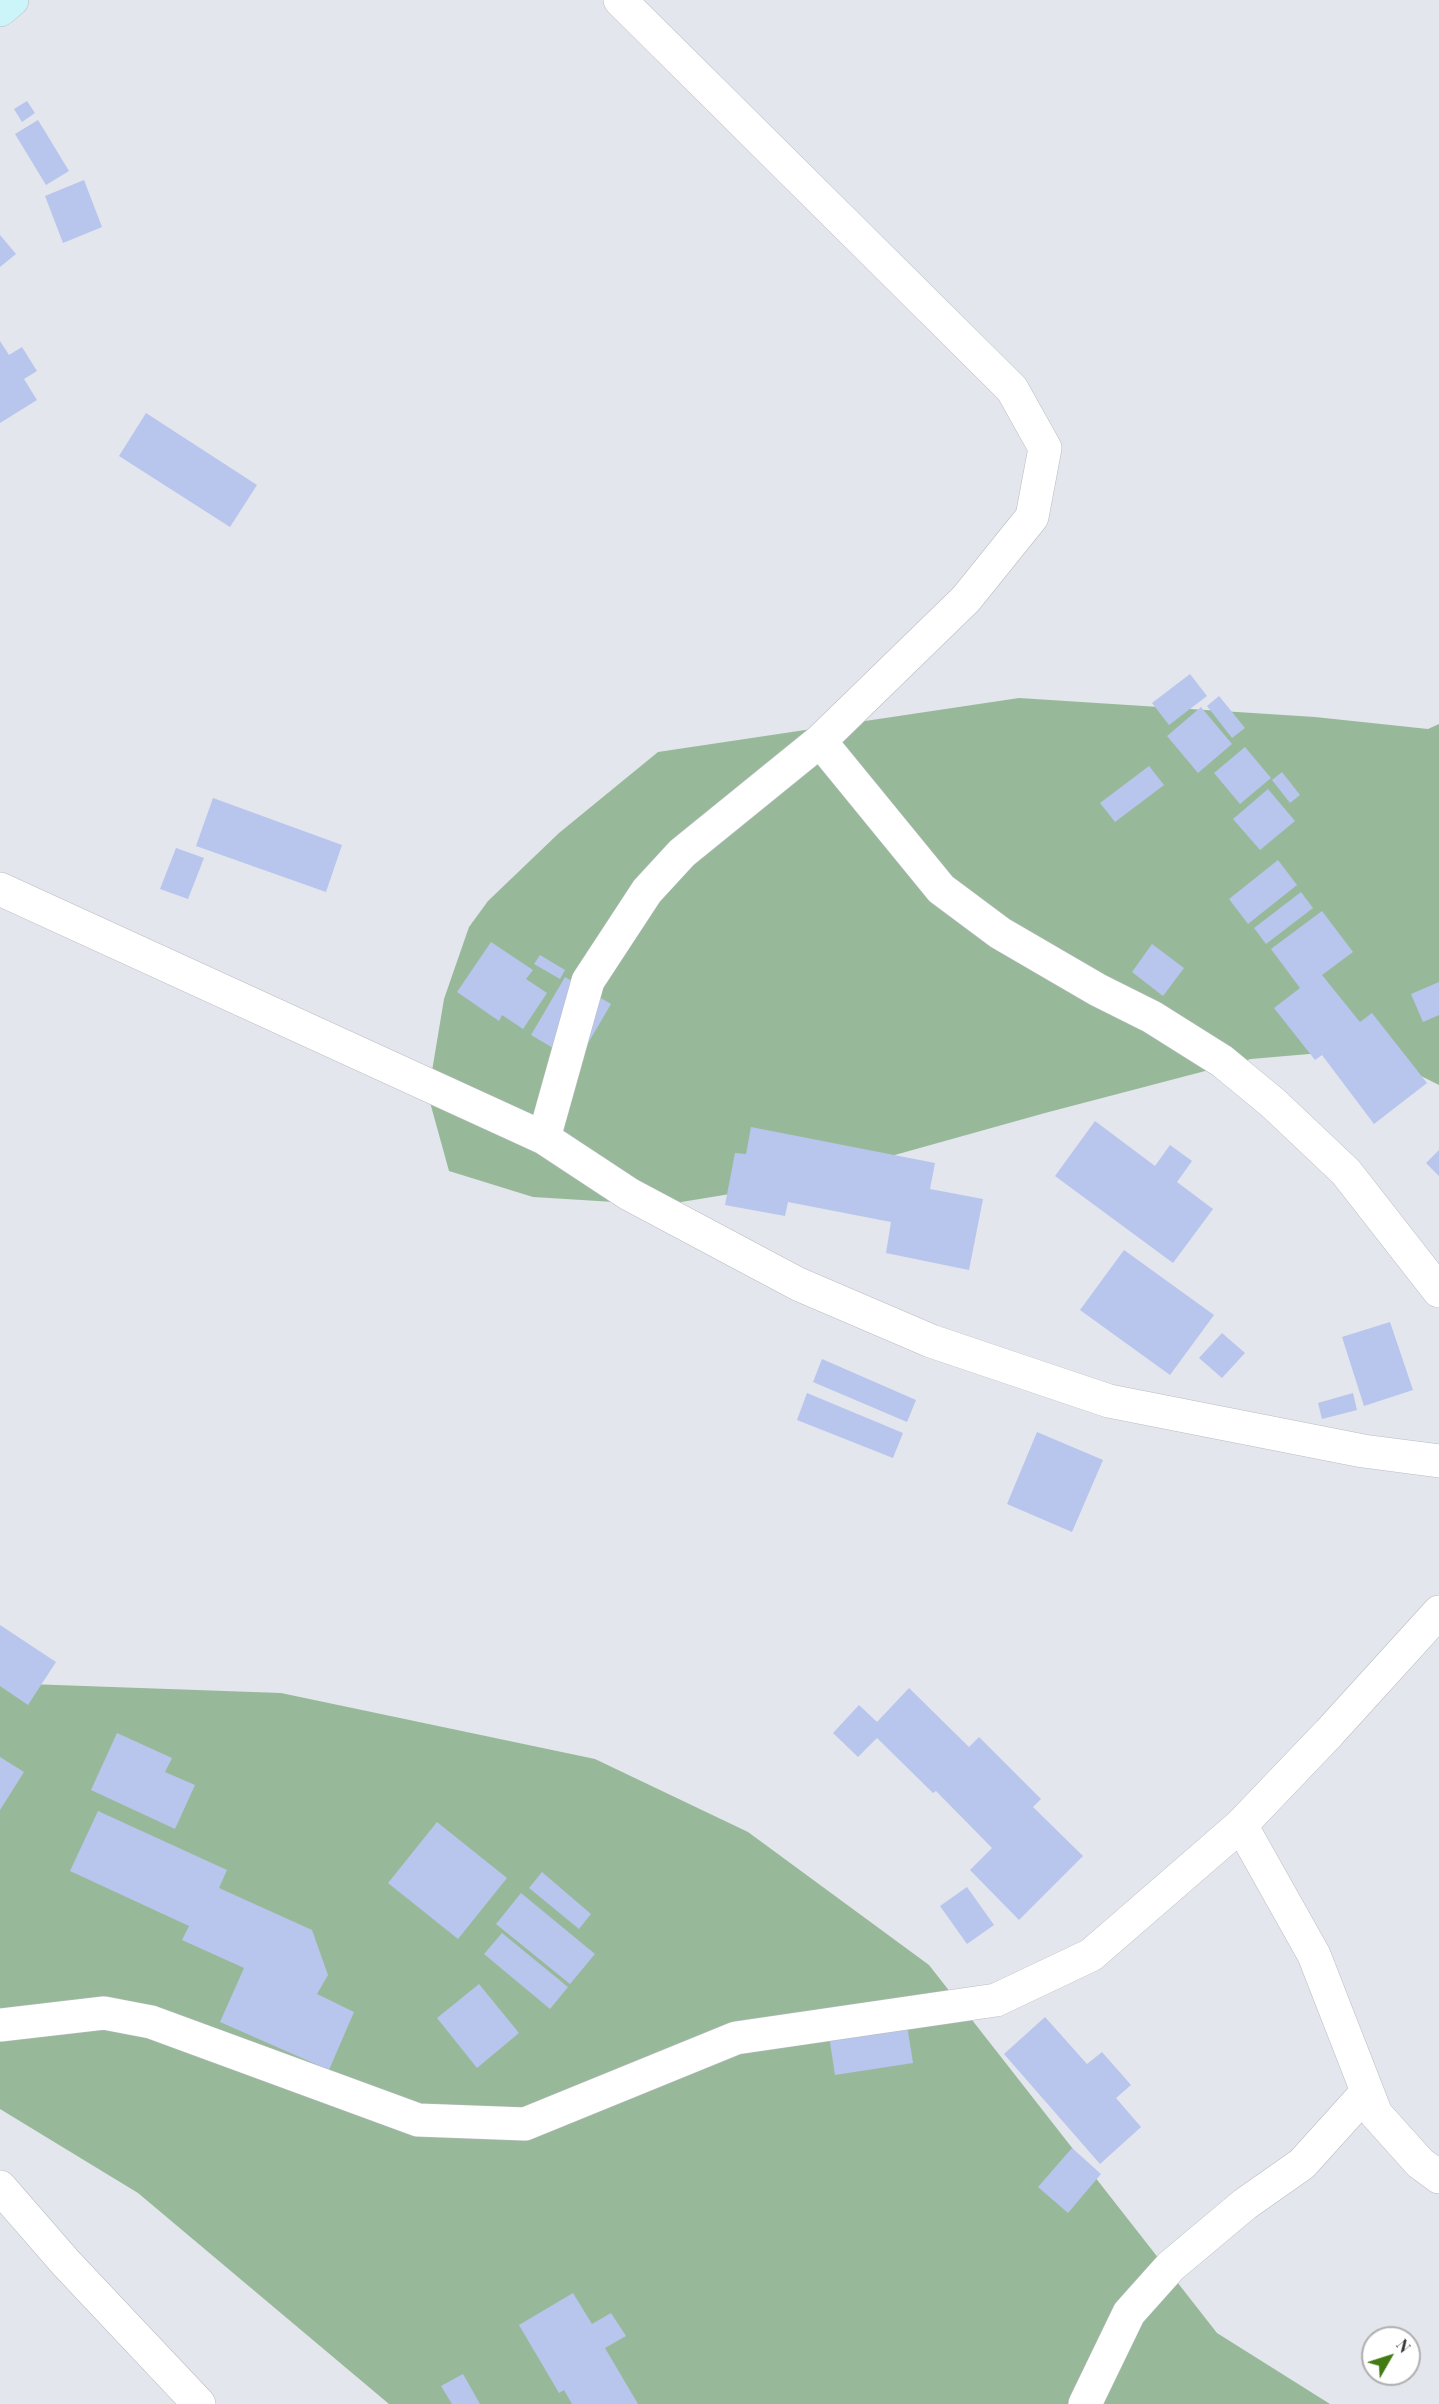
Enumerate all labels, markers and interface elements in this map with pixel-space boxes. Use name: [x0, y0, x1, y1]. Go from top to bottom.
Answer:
north arrow: [1361, 2326, 1421, 2386]
text: N: [1392, 2335, 1416, 2357]

